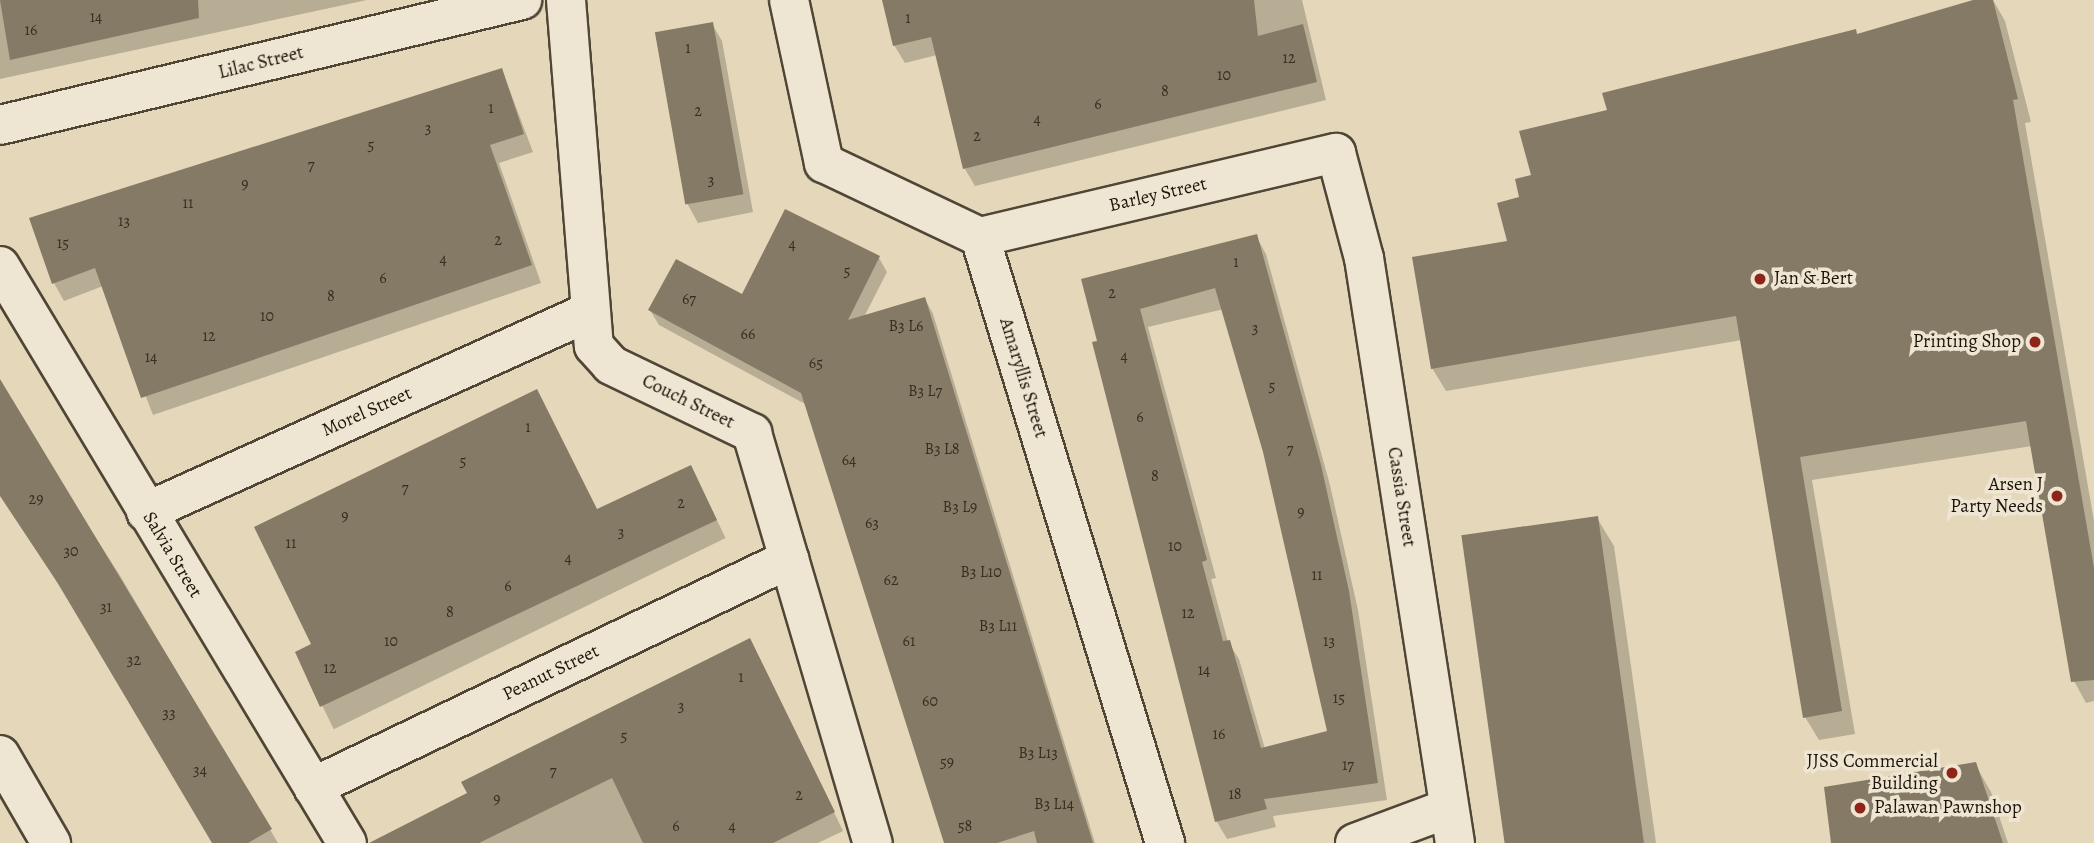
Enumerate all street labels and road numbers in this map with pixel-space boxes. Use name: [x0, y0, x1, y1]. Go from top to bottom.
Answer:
street label: Lilac Street: [216, 41, 306, 85]
street label: Barley Street: [1107, 173, 1209, 217]
street label: Amaryllis Street: [994, 315, 1052, 441]
street label: Couch Street: [638, 370, 738, 434]
street label: Morel Street: [319, 382, 415, 442]
street label: Cassia Street: [1382, 445, 1420, 549]
street label: Salvia Street: [137, 508, 207, 602]
street label: Peanut Street: [499, 640, 603, 706]

